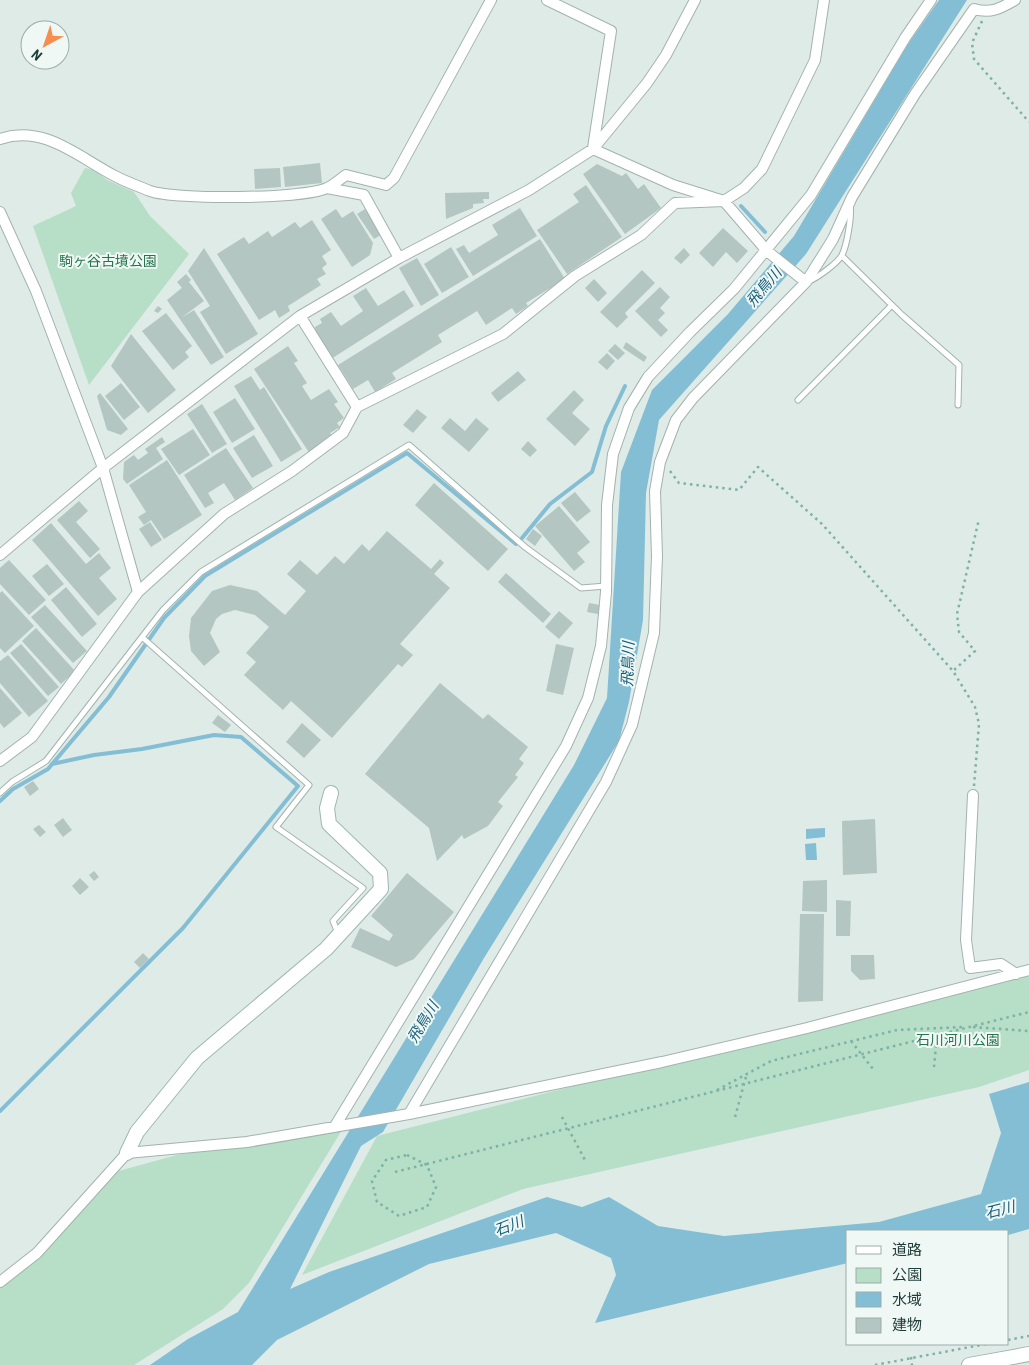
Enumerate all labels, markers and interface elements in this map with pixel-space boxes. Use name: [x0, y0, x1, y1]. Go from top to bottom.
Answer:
north arrow: [20, 20, 70, 70]
text: N: [28, 46, 45, 64]
park label: 駒ヶ谷古墳公園: [59, 253, 157, 269]
water label: 飛鳥川: [743, 262, 787, 310]
water label: 飛鳥川: [618, 639, 638, 687]
water label: 飛鳥川: [404, 996, 443, 1046]
park label: 石川河川公園: [916, 1032, 1000, 1048]
water label: 石川: [983, 1197, 1019, 1222]
water label: 石川: [492, 1212, 528, 1240]
legend: [846, 1230, 1009, 1345]
text: 道路: [892, 1241, 922, 1259]
text: 公園: [892, 1266, 922, 1284]
text: 水域: [892, 1291, 922, 1309]
text: 建物: [892, 1316, 922, 1334]

